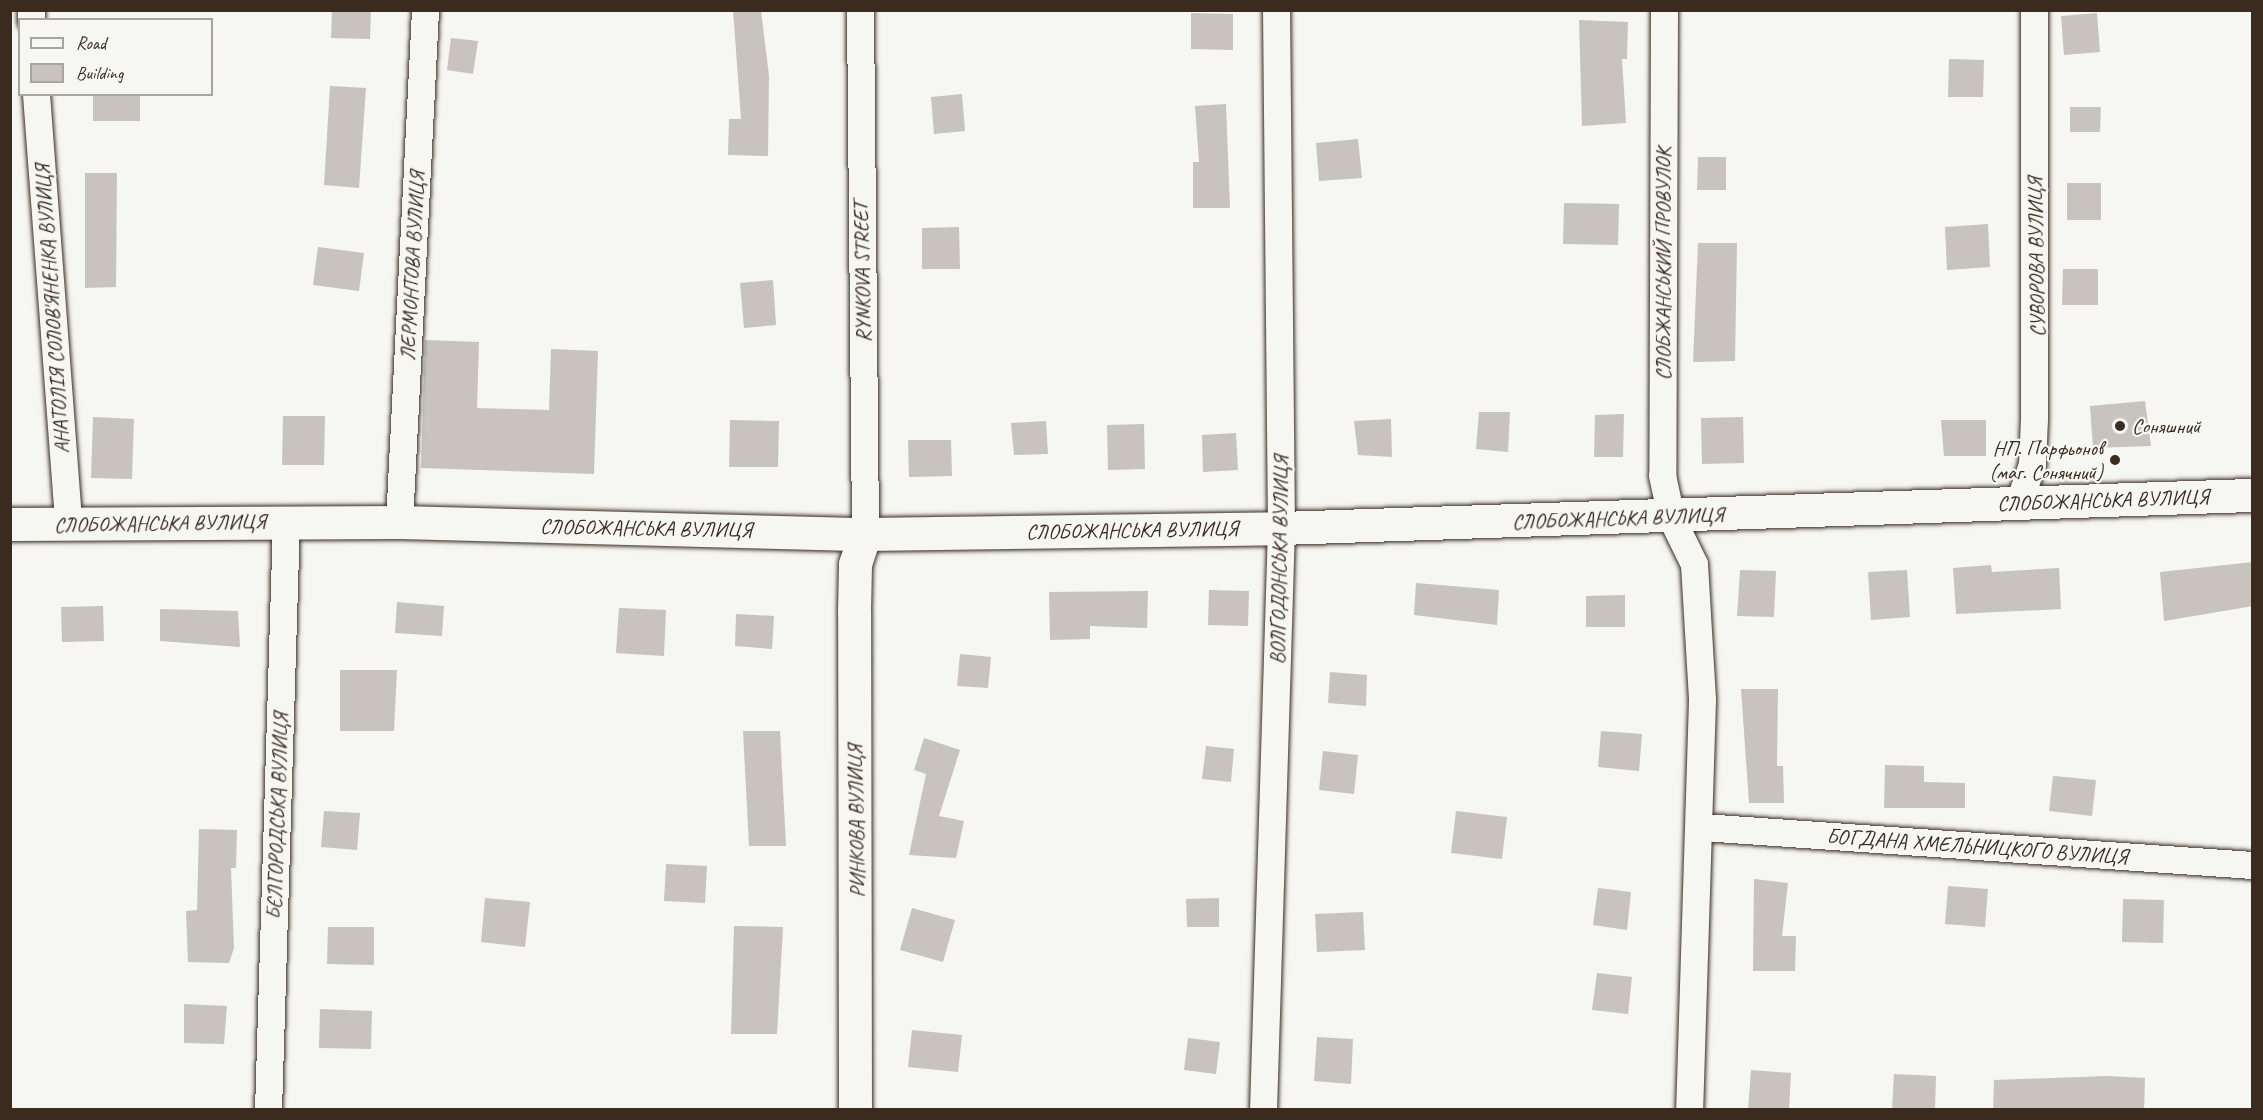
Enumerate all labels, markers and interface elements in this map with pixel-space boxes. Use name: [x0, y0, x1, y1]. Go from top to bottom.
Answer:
legend: [18, 18, 213, 96]
text: Road: [76, 32, 106, 54]
text: Building: [76, 62, 123, 84]
street label: СЛОБЖАНСЬКИЙ ПРОВУЛОК: [1650, 148, 1676, 380]
street label: АНАТОЛІЯ СОЛОВ'ЯНЕНКА ВУЛИЦЯ: [29, 164, 75, 454]
street label: ЛЕРМОНТОВА ВУЛИЦЯ: [394, 171, 430, 361]
street label: СУВОРОВА ВУЛИЦЯ: [2022, 177, 2050, 337]
street label: RYNKOVA STREET: [848, 201, 876, 343]
place label: Соняшний: [2132, 413, 2200, 439]
marker: Соняшний: [2113, 419, 2127, 433]
place label: НП. Парфьонов (маг. Сонячний): [1989, 435, 2103, 485]
marker: НП. Парфьонов (маг. Сонячний): [2108, 453, 2122, 467]
street label: ВОЛГОДОНСЬКА ВУЛИЦЯ: [1265, 456, 1293, 664]
street label: СЛОБОЖАНСЬКА ВУЛИЦЯ: [1998, 484, 2208, 516]
street label: СЛОБОЖАНСЬКА ВУЛИЦЯ: [1513, 502, 1723, 534]
street label: СЛОБОЖАНСЬКА ВУЛИЦЯ: [55, 509, 265, 537]
street label: СЛОБОЖАНСЬКА ВУЛИЦЯ: [541, 514, 751, 542]
street label: СЛОБОЖАНСЬКА ВУЛИЦЯ: [1027, 516, 1237, 544]
street label: БЄЛГОРОДСЬКА ВУЛИЦЯ: [261, 712, 293, 920]
street label: РИНКОВА ВУЛИЦЯ: [842, 744, 870, 898]
street label: БОГДАНА ХМЕЛЬНИЦКОГО ВУЛИЦЯ: [1826, 823, 2128, 869]

